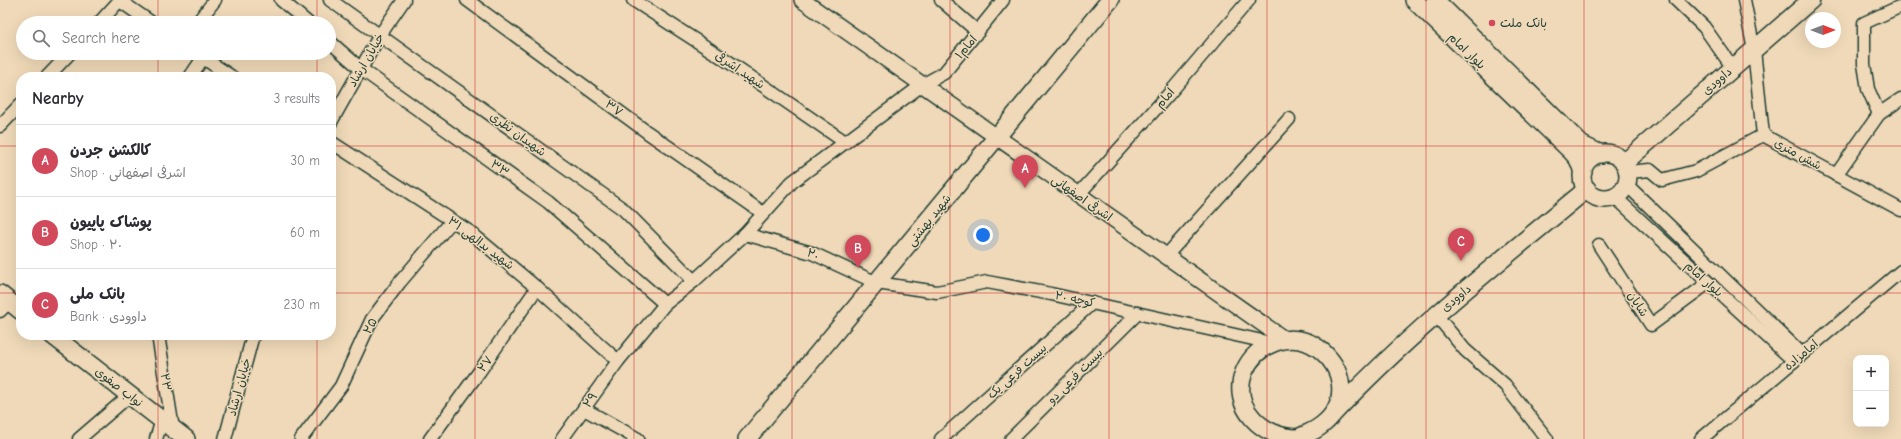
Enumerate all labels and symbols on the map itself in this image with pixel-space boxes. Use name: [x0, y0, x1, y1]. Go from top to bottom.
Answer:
north arrow: [1805, 12, 1841, 48]
place label: بانک ملت: [1500, 16, 1547, 31]
marker: بانک ملت: [1487, 18, 1497, 28]
street label: بلوار امام: [1444, 30, 1489, 74]
street label: خیابان ارشاد: [345, 31, 388, 90]
street label: امام۱: [952, 32, 981, 63]
street label: شهید اشرفی: [713, 48, 768, 92]
street label: داوودی: [1699, 64, 1735, 98]
street label: امام: [1152, 85, 1179, 112]
street label: ۳۷: [602, 97, 626, 119]
street label: شهیدان نظری: [487, 109, 549, 159]
street label: شش متری: [1772, 135, 1824, 173]
pin: A: [1012, 155, 1038, 188]
street label: ۳۳: [488, 157, 512, 179]
street label: اشرفی اصفهانی: [1048, 171, 1116, 225]
street label: شهید بهشتی: [904, 191, 955, 249]
street label: ۳۱ شهید یدالهی: [445, 214, 517, 273]
your location: [973, 225, 993, 245]
pin: C: [1448, 228, 1474, 261]
pin: B: [845, 235, 871, 268]
street label: ۲۰: [805, 245, 821, 263]
street label: بلوار امام: [1681, 258, 1726, 301]
street label: داوودی: [1438, 281, 1475, 315]
street label: کوچه ۲۰: [1054, 288, 1096, 310]
street label: شایان: [1625, 289, 1651, 319]
street label: ۲۵: [360, 315, 380, 337]
street label: امامزاده: [1781, 337, 1821, 373]
street label: بیست فرعی یک: [984, 341, 1050, 402]
street label: بیست فرعی دو: [1044, 345, 1106, 408]
street label: ۲۷: [475, 353, 495, 375]
street label: خیابان ارشاد: [225, 356, 254, 418]
street label: نواب صفوی: [92, 364, 146, 411]
street label: ۲۳: [158, 372, 174, 392]
street label: ۲۹: [580, 390, 600, 410]

